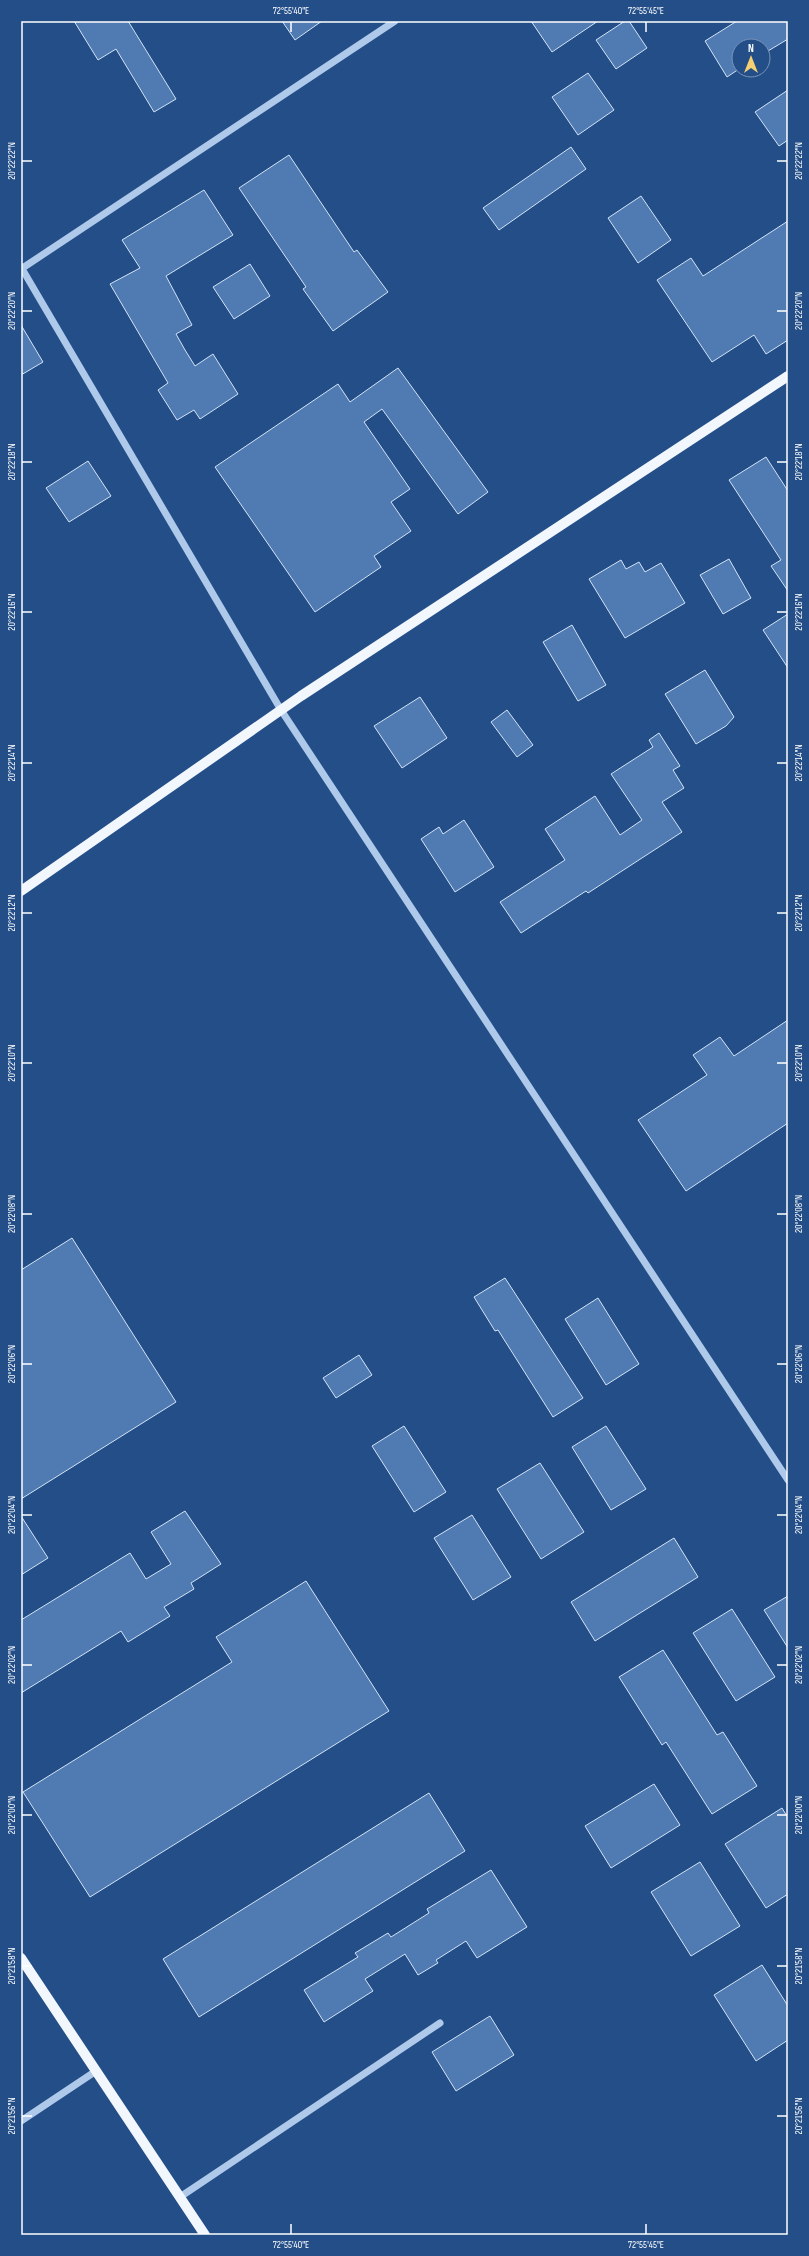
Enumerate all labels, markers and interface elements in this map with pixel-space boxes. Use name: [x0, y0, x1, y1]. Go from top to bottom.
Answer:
text: 72°55'40"E: [273, 5, 309, 17]
text: 72°55'45"E: [628, 5, 664, 17]
north arrow: [731, 38, 771, 78]
text: N: [748, 42, 754, 55]
text: 20°22'22"N: [6, 142, 18, 180]
text: 20°22'22"N: [793, 142, 805, 180]
text: 20°22'20"N: [6, 292, 18, 330]
text: 20°22'20"N: [793, 292, 805, 330]
text: 20°22'18"N: [6, 443, 18, 481]
text: 20°22'18"N: [793, 443, 805, 481]
text: 20°22'16"N: [6, 593, 18, 631]
text: 20°22'16"N: [793, 593, 805, 631]
text: 20°22'14"N: [6, 744, 18, 782]
text: 20°22'14"N: [793, 744, 805, 782]
text: 20°22'12"N: [6, 894, 18, 932]
text: 20°22'12"N: [793, 894, 805, 932]
text: 20°22'10"N: [6, 1044, 18, 1082]
text: 20°22'10"N: [793, 1044, 805, 1082]
text: 20°22'08"N: [6, 1195, 18, 1233]
text: 20°22'08"N: [793, 1195, 805, 1233]
text: 20°22'06"N: [6, 1345, 18, 1383]
text: 20°22'06"N: [793, 1345, 805, 1383]
text: 20°22'04"N: [6, 1496, 18, 1534]
text: 20°22'04"N: [793, 1496, 805, 1534]
text: 20°22'02"N: [6, 1646, 18, 1684]
text: 20°22'02"N: [793, 1646, 805, 1684]
text: 20°22'00"N: [6, 1796, 18, 1834]
text: 20°22'00"N: [793, 1796, 805, 1834]
text: 20°21'58"N: [6, 1948, 18, 1984]
text: 20°21'58"N: [793, 1948, 805, 1984]
text: 20°21'56"N: [6, 2098, 18, 2134]
text: 20°21'56"N: [793, 2098, 805, 2134]
text: 72°55'40"E: [273, 2239, 309, 2251]
text: 72°55'45"E: [628, 2239, 664, 2251]

